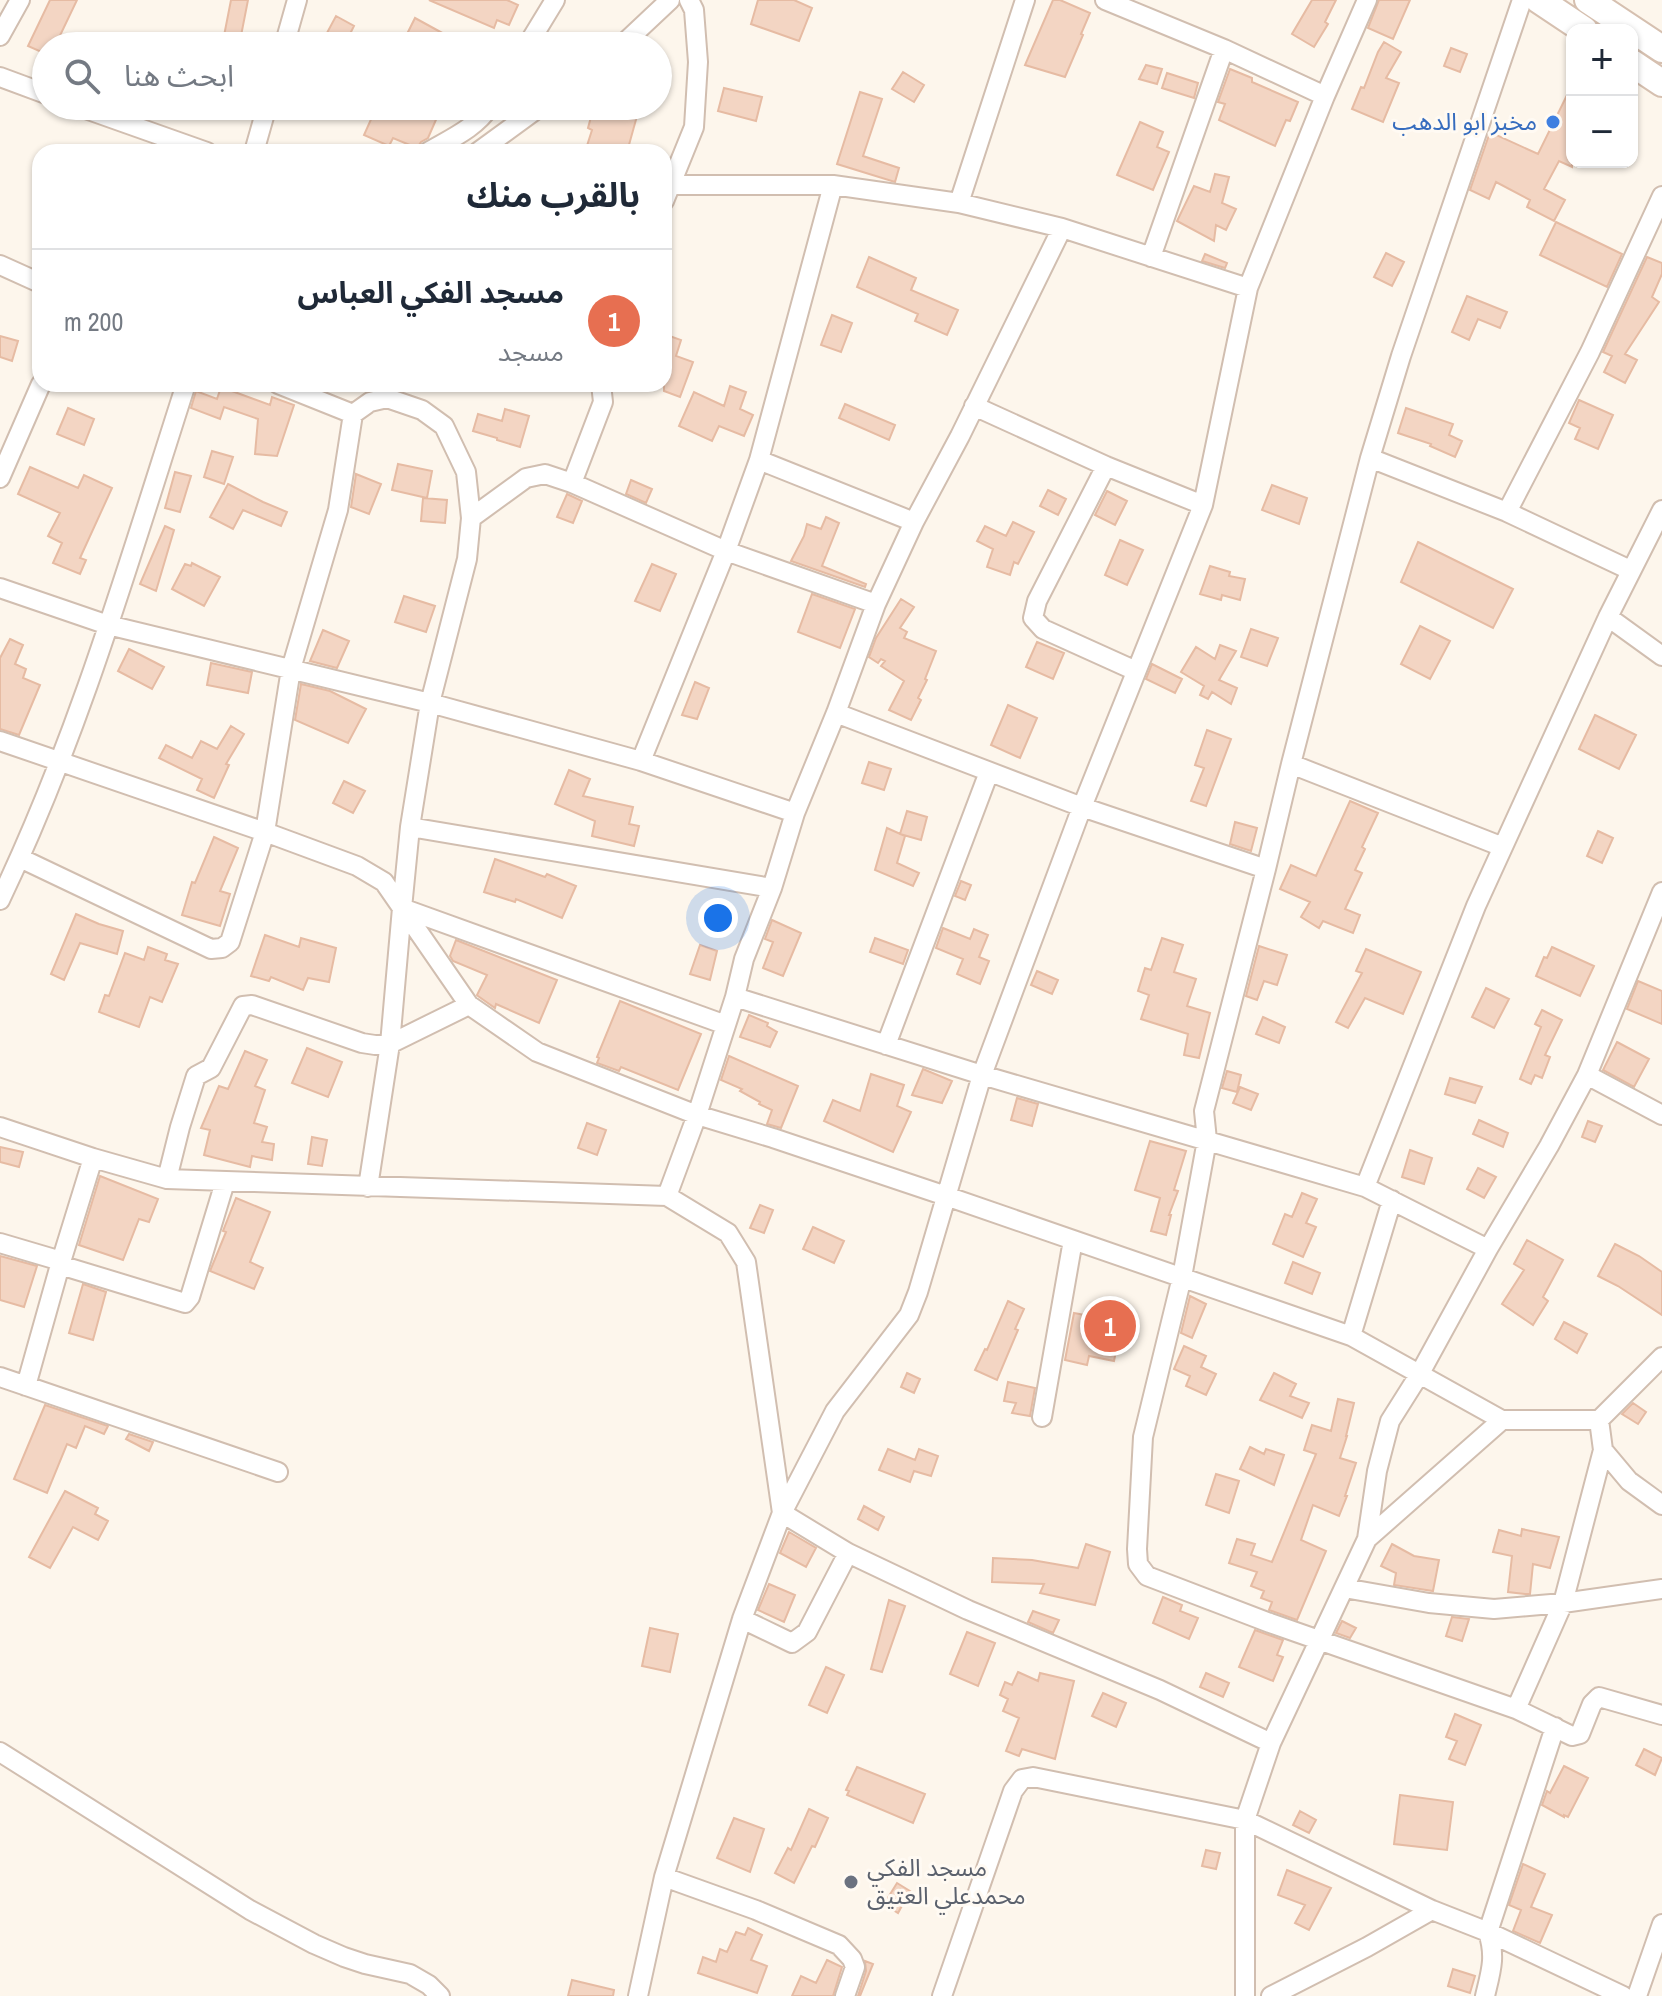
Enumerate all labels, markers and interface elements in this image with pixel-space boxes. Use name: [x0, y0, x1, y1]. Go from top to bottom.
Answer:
map controls: [1566, 24, 1638, 168]
button: +: [1566, 24, 1638, 96]
search box: [32, 32, 672, 120]
icon: search: [60, 54, 104, 98]
text: ابحث هنا: [124, 55, 234, 95]
button: −: [1566, 96, 1638, 168]
place label: مخبز ابو الدهب: [1392, 105, 1537, 137]
marker: مخبز ابو الدهب: [1544, 113, 1562, 131]
text: بالقرب منك: [466, 172, 640, 218]
text: مسجد الفكي العباس: [298, 272, 564, 312]
text: 200 m: [64, 304, 123, 339]
text: 1: [608, 304, 620, 339]
text: مسجد: [498, 334, 564, 369]
your location: [698, 898, 738, 938]
pin: 1: [1084, 1296, 1136, 1356]
place label: مسجد الفكي محمدعلي العتيق: [867, 1851, 1026, 1915]
marker: مسجد الفكي محمدعلي العتيق: [842, 1873, 860, 1891]

